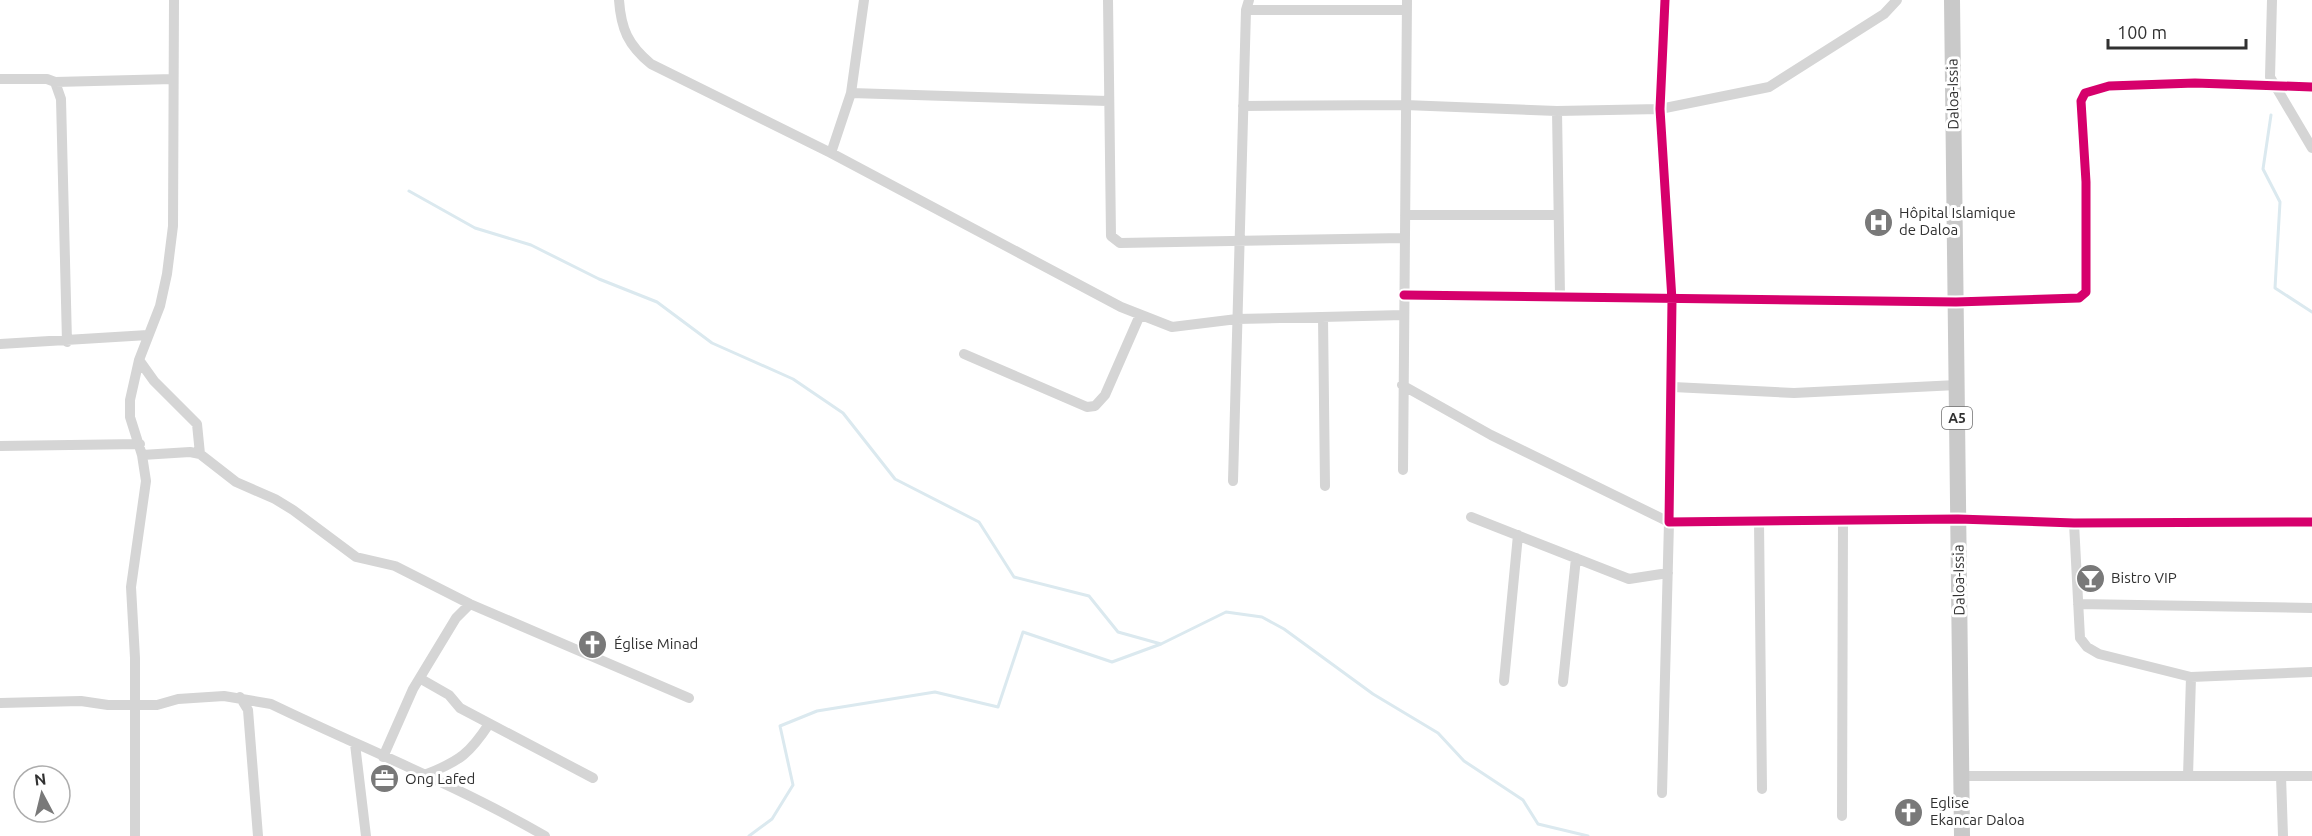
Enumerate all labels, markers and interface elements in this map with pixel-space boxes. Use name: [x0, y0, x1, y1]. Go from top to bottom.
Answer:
scale bar: [2108, 12, 2246, 50]
text: 100 m: [2117, 22, 2167, 42]
street label: Daloa-Issia: [1943, 58, 1962, 130]
place label: Hôpital Islamique de Daloa: [1899, 204, 2016, 238]
hospital icon: Hôpital Islamique de Daloa: [1862, 206, 1894, 238]
road number: A5: [1942, 407, 1972, 429]
street label: Daloa-Issia: [1949, 544, 1968, 616]
bar icon: Bistro VIP: [2074, 562, 2106, 594]
place label: Bistro VIP: [2111, 569, 2177, 586]
church icon: Église Minad: [577, 628, 609, 660]
place label: Église Minad: [614, 635, 698, 652]
office icon: Ong Lafed: [368, 763, 400, 795]
north arrow: [12, 764, 72, 824]
text: N: [33, 769, 47, 789]
place label: Ong Lafed: [405, 770, 475, 787]
place label: Eglise Ekancar Daloa: [1930, 794, 2025, 828]
church icon: Eglise Ekancar Daloa: [1893, 796, 1925, 828]

